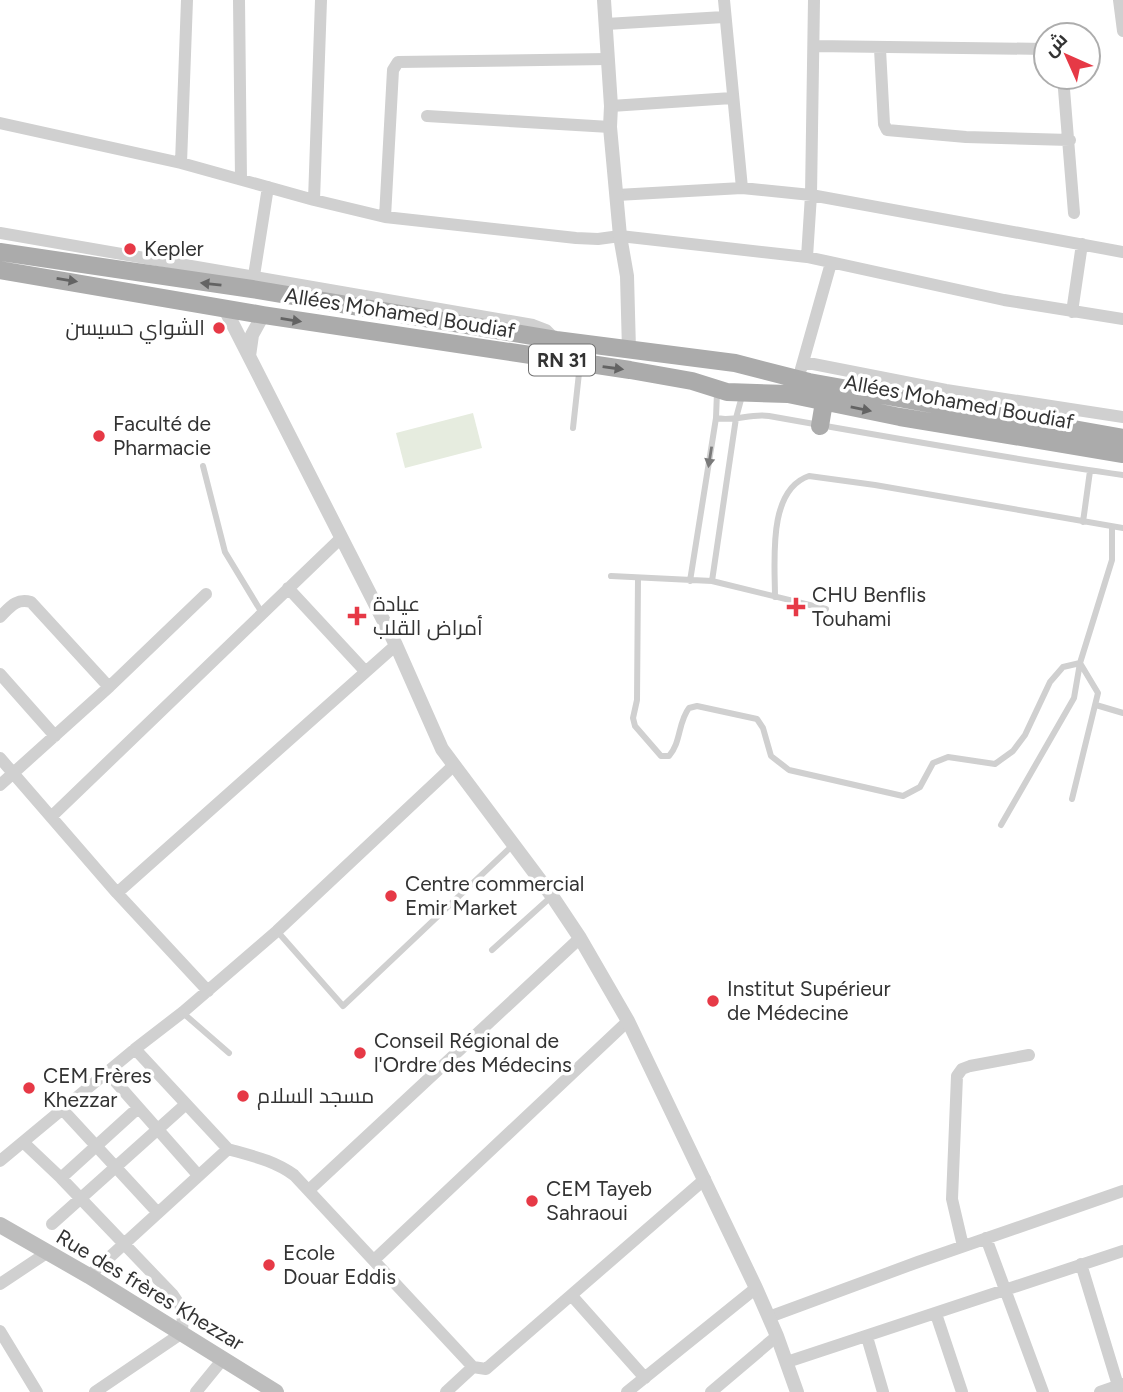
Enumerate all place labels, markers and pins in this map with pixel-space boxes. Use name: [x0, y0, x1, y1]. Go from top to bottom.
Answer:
place label: Kepler: [144, 236, 204, 261]
marker: Kepler: [122, 241, 138, 257]
place label: الشواي حسيسن: [65, 315, 205, 344]
marker: الشواي حسيسن: [211, 320, 227, 336]
place label: Faculté de Pharmacie: [113, 411, 211, 460]
marker: Faculté de Pharmacie: [91, 428, 107, 444]
place label: CHU Benflis Touhami: [812, 582, 926, 631]
place label: عيادة أمراض القلب: [373, 591, 483, 641]
marker: CHU Benflis Touhami: [786, 597, 806, 617]
marker: عيادة أمراض القلب: [347, 606, 367, 626]
place label: Centre commercial Emir Market: [405, 871, 584, 920]
marker: Centre commercial Emir Market: [383, 888, 399, 904]
place label: Institut Supérieur de Médecine: [727, 976, 891, 1025]
marker: Institut Supérieur de Médecine: [705, 993, 721, 1009]
place label: Conseil Régional de l'Ordre des Médecins: [374, 1028, 572, 1077]
marker: Conseil Régional de l'Ordre des Médecins: [352, 1045, 368, 1061]
place label: CEM Frères Khezzar: [43, 1063, 152, 1112]
marker: CEM Frères Khezzar: [21, 1080, 37, 1096]
place label: مسجد السلام: [257, 1083, 374, 1110]
marker: مسجد السلام: [235, 1088, 251, 1104]
place label: CEM Tayeb Sahraoui: [546, 1176, 652, 1225]
marker: CEM Tayeb Sahraoui: [524, 1193, 540, 1209]
place label: Ecole Douar Eddis: [283, 1240, 396, 1289]
marker: Ecole Douar Eddis: [261, 1257, 277, 1273]

